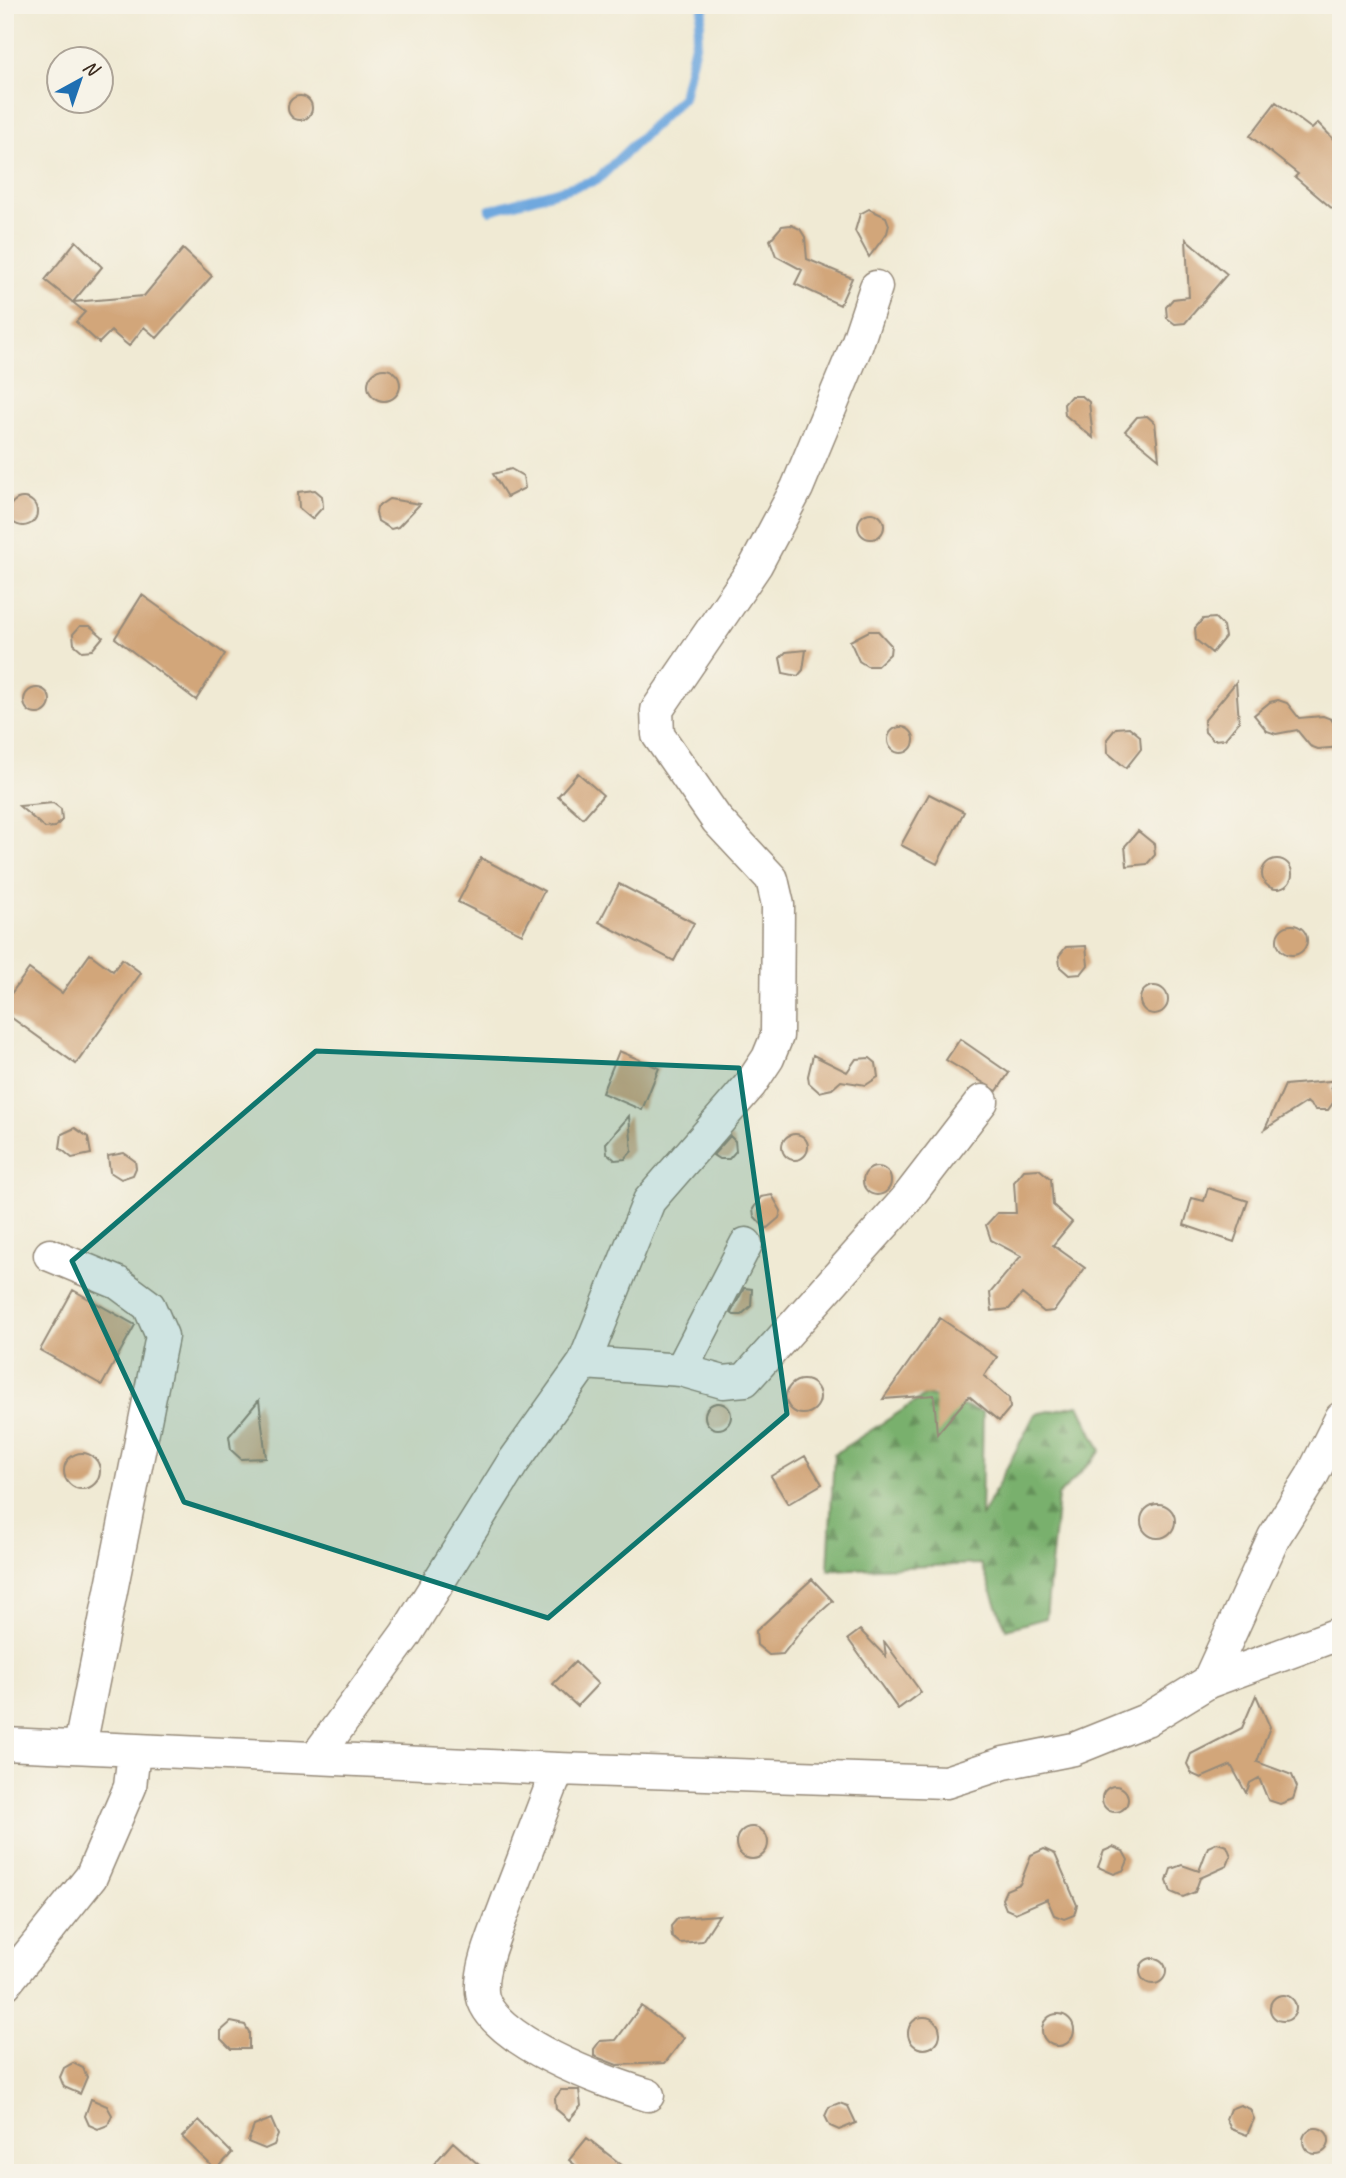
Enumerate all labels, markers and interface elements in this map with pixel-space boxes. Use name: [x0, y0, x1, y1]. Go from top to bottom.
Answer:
north arrow: [46, 46, 116, 116]
text: N: [78, 55, 105, 83]

